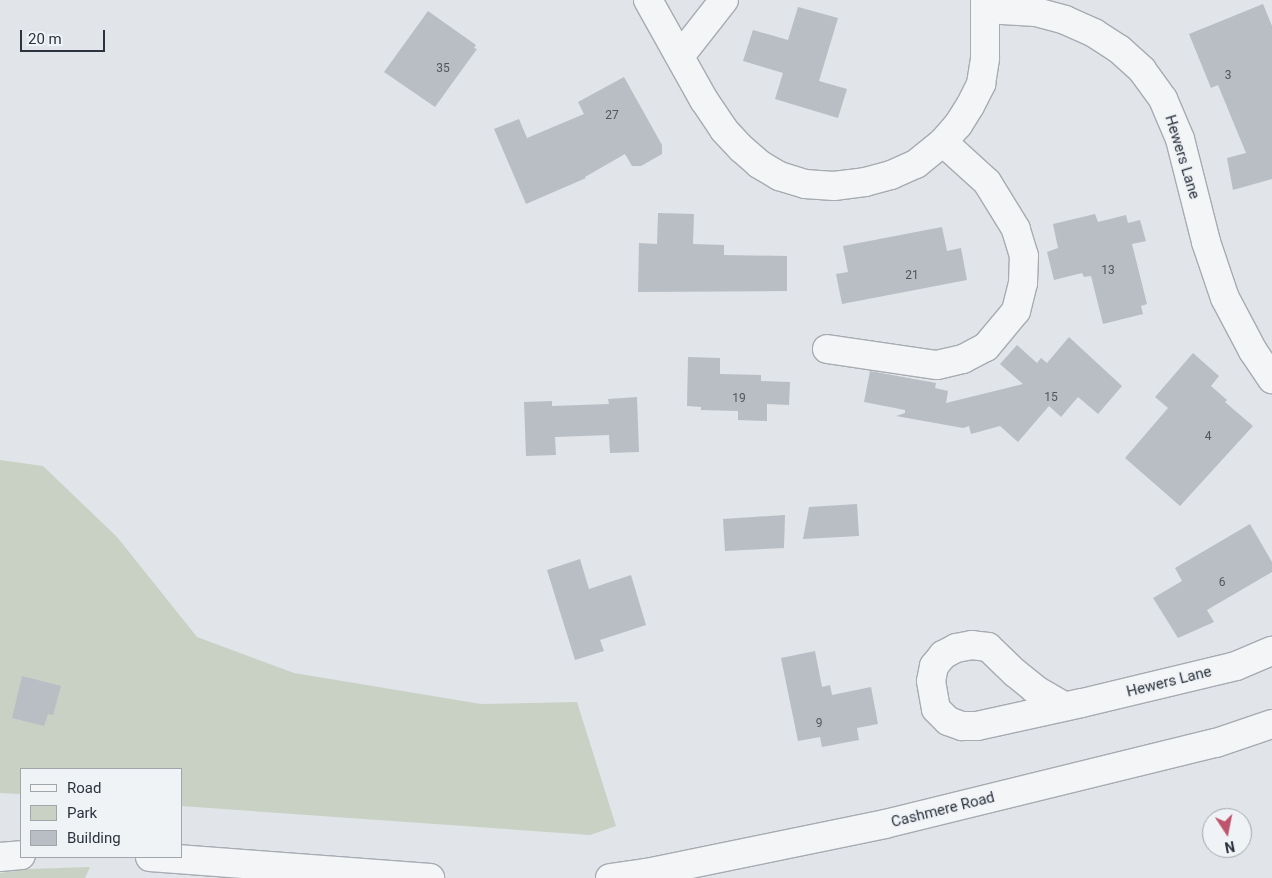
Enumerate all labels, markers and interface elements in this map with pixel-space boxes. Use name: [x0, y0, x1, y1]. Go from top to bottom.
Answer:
scale bar: [22, 20, 108, 52]
text: 20 m: [28, 30, 62, 48]
house number: 35: [436, 62, 450, 76]
house number: 3: [1225, 69, 1231, 83]
house number: 27: [605, 109, 619, 123]
street label: Hewers Lane: [1161, 113, 1203, 201]
house number: 13: [1101, 264, 1115, 278]
house number: 21: [905, 269, 919, 283]
house number: 15: [1044, 391, 1058, 405]
house number: 19: [732, 392, 746, 406]
house number: 4: [1205, 430, 1211, 444]
house number: 6: [1219, 576, 1225, 590]
street label: Hewers Lane: [1125, 663, 1213, 701]
house number: 9: [816, 717, 822, 731]
legend: [20, 768, 182, 858]
text: Road: [67, 779, 101, 797]
street label: Cashmere Road: [889, 788, 997, 832]
text: Park: [67, 804, 97, 822]
north arrow: [1202, 808, 1252, 858]
text: Building: [67, 829, 121, 847]
text: N: [1223, 838, 1236, 856]

